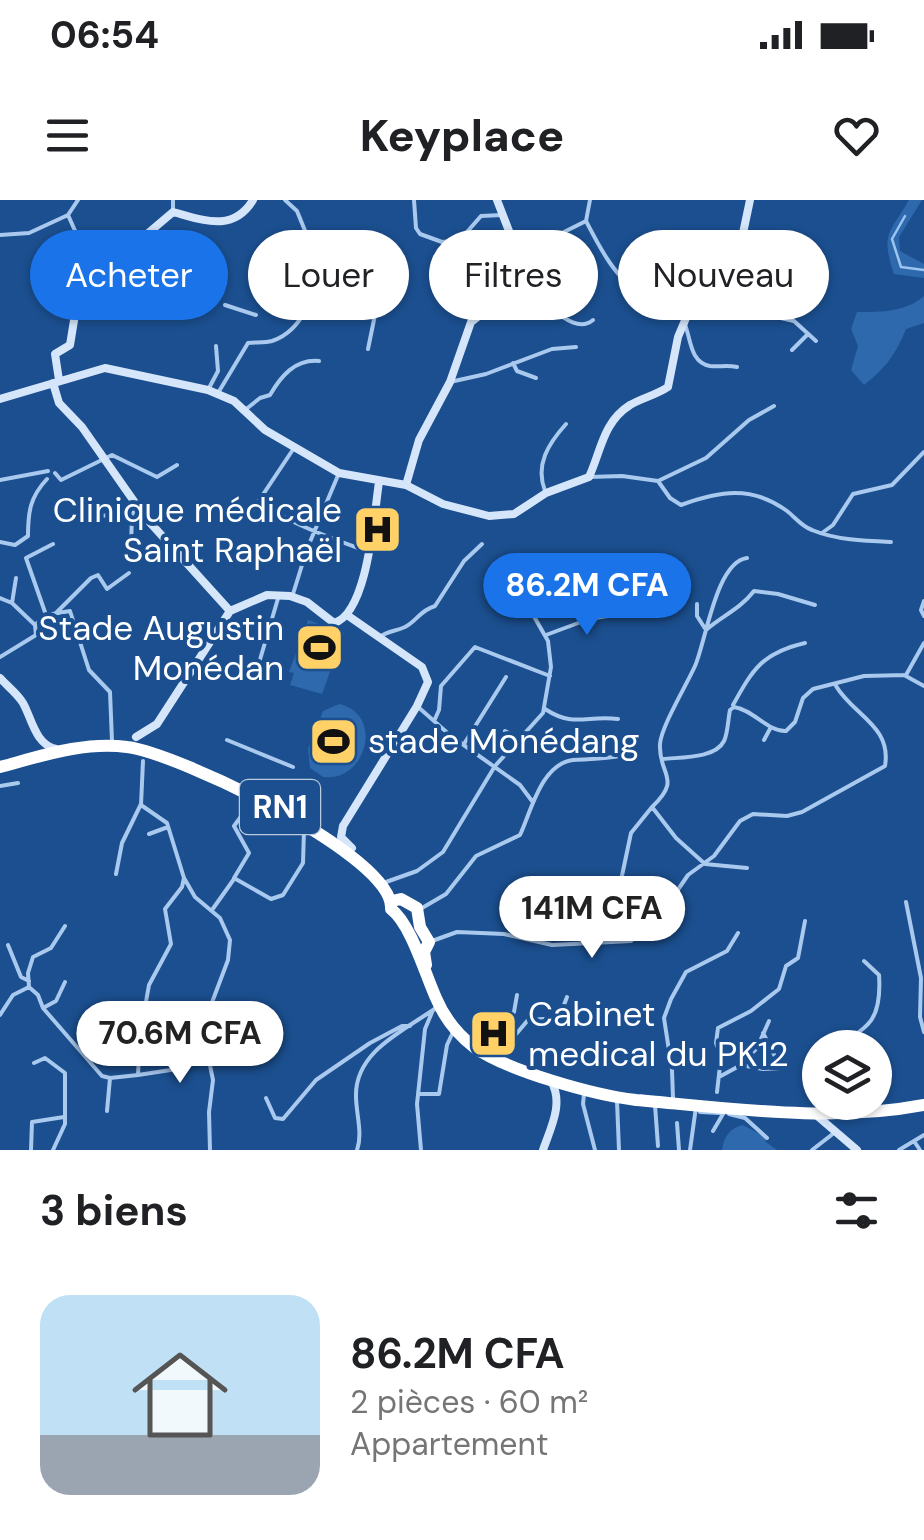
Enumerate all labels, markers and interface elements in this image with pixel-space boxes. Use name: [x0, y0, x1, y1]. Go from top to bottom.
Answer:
text: 06:54: [50, 10, 159, 60]
text: Keyplace: [360, 106, 564, 165]
icon: menu: [40, 108, 95, 163]
icon: heart: [829, 108, 884, 163]
chip: Acheter: [30, 230, 228, 320]
chip: Louer: [248, 230, 409, 320]
chip: Filtres: [429, 230, 598, 320]
chip: Nouveau: [618, 230, 829, 320]
place label: Clinique médicale Saint Raphaël: [53, 487, 342, 573]
hospital icon: Clinique médicale Saint Raphaël: [351, 504, 403, 556]
pin: 86.2M CFA: [473, 553, 701, 638]
text: 86.2M CFA: [505, 564, 669, 606]
place label: Stade Augustin Monédan: [38, 605, 284, 691]
sports icon: Stade Augustin Monédan: [293, 622, 345, 674]
sports icon: stade Monédang: [307, 715, 359, 767]
place label: stade Monédang: [368, 718, 639, 764]
road number: RN1: [240, 780, 320, 834]
pin: 141M CFA: [489, 876, 695, 961]
text: 141M CFA: [521, 887, 663, 929]
place label: Cabinet medical du PK12: [528, 991, 789, 1077]
pin: 70.6M CFA: [66, 1001, 294, 1086]
hospital icon: Cabinet medical du PK12: [467, 1008, 519, 1060]
text: 70.6M CFA: [98, 1012, 262, 1054]
map controls: [802, 1030, 892, 1120]
button: layers: [802, 1030, 892, 1120]
text: 3 biens: [40, 1183, 188, 1238]
icon: filters: [829, 1183, 884, 1238]
text: 86.2M CFA: [350, 1326, 565, 1381]
icon: home: [120, 1335, 240, 1455]
text: 2 pièces · 60 m²: [350, 1381, 588, 1423]
text: Appartement: [350, 1423, 548, 1465]

